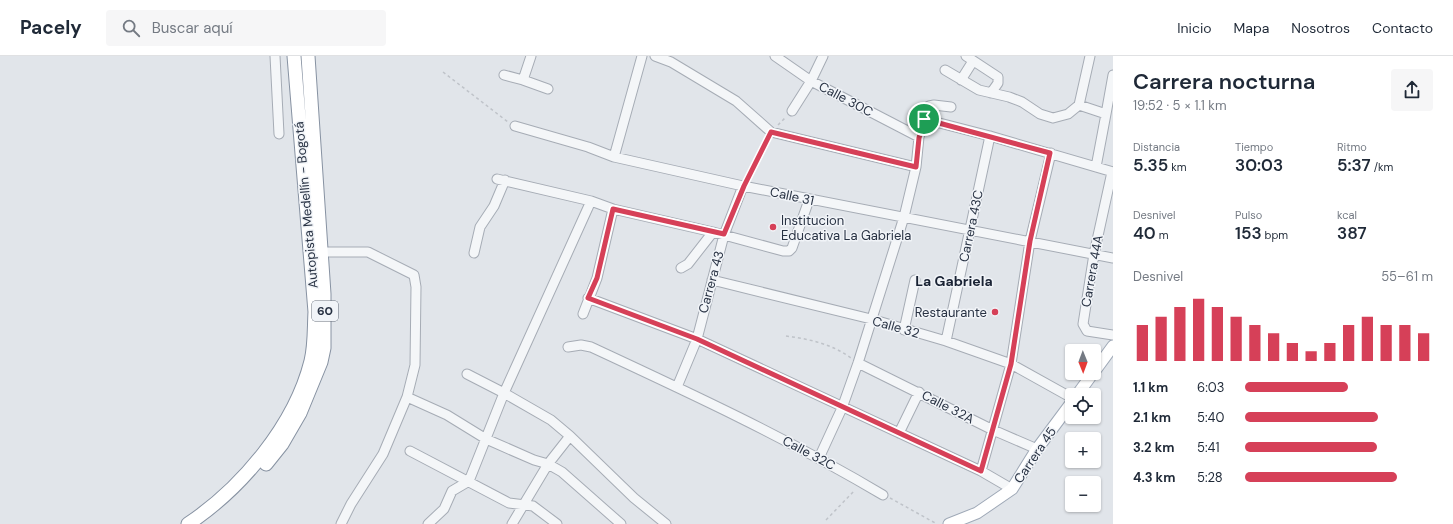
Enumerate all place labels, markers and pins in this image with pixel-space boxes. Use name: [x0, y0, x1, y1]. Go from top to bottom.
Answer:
pin: [907, 102, 941, 136]
place label: Institucion Educativa La Gabriela: [781, 212, 911, 244]
marker: Institucion Educativa La Gabriela: [768, 222, 778, 232]
place label: Restaurante: [915, 304, 987, 321]
marker: Restaurante: [990, 307, 1000, 317]

